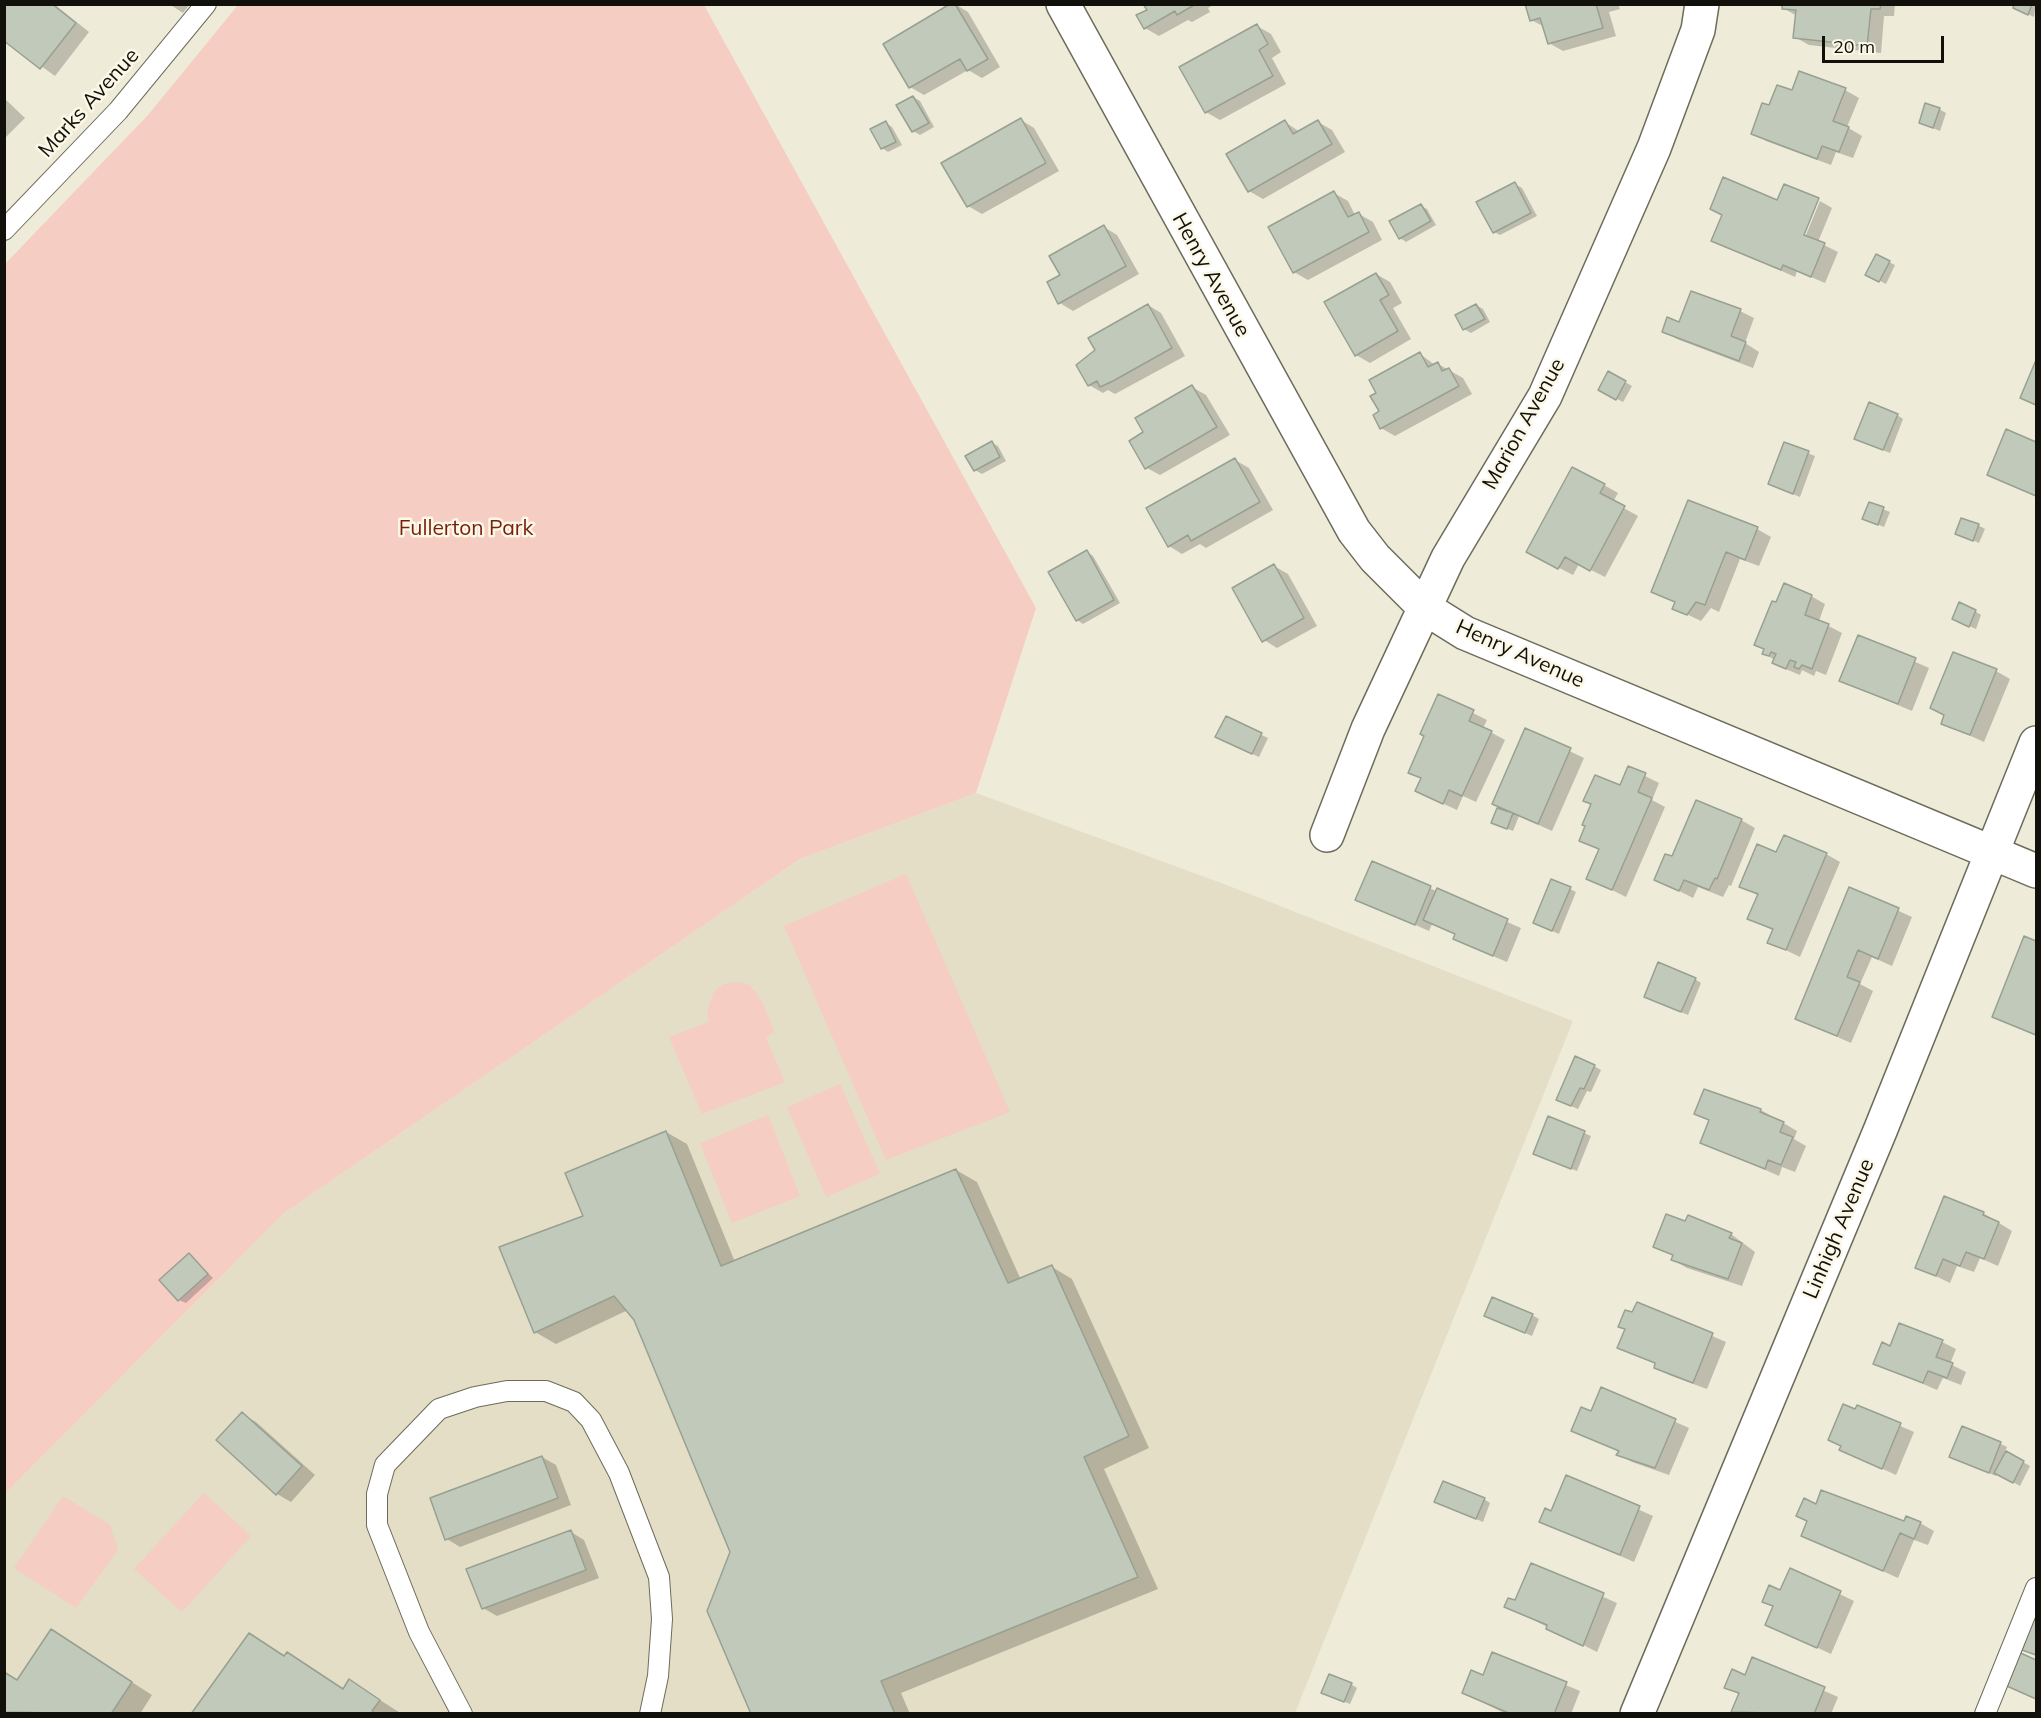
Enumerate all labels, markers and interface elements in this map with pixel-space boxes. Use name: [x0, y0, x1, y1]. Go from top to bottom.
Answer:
scale bar: [1825, 24, 1946, 62]
text: 20 m: [1833, 35, 1875, 58]
street label: Marks Avenue: [33, 43, 145, 163]
street label: Henry Avenue: [1167, 209, 1255, 341]
street label: Marion Avenue: [1478, 354, 1570, 494]
park label: Fullerton Park: [399, 516, 533, 542]
street label: Henry Avenue: [1452, 614, 1588, 694]
street label: Linhigh Avenue: [1798, 1155, 1880, 1303]

